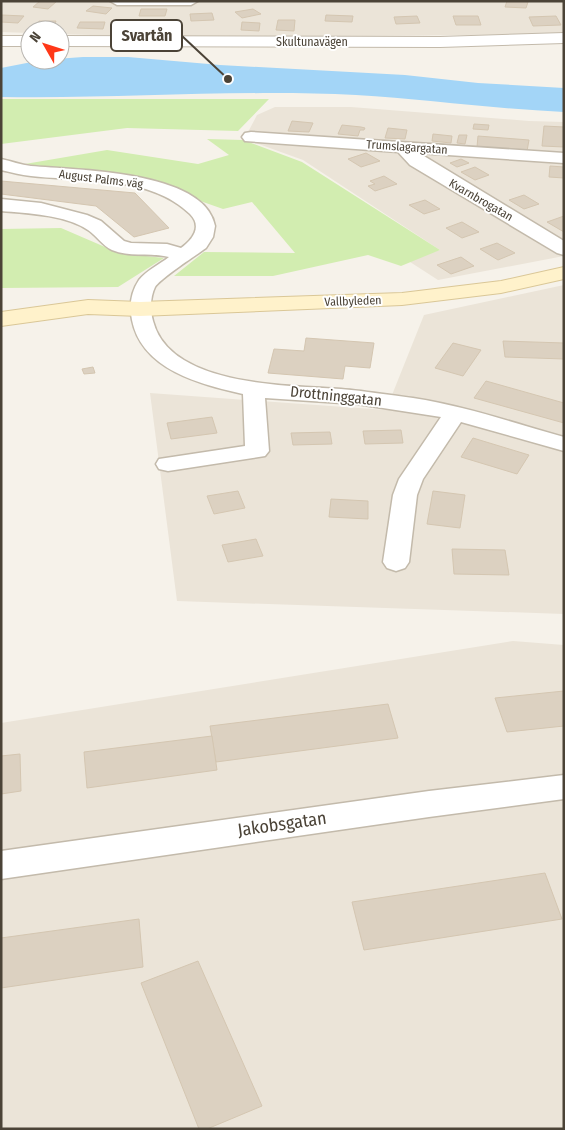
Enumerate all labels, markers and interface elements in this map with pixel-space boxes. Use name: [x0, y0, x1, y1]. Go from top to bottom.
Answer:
north arrow: [20, 20, 70, 70]
callout: Svartån: [111, 20, 182, 51]
text: Svartån: [122, 26, 172, 45]
text: N: [26, 29, 45, 46]
street label: Skultunavägen: [276, 35, 348, 49]
street label: Trumslagargatan: [366, 137, 448, 157]
street label: August Palms väg: [58, 167, 144, 191]
street label: Kvarnbrogatan: [446, 176, 516, 224]
street label: Vallbyleden: [324, 293, 382, 309]
street label: Drottninggatan: [289, 382, 383, 410]
street label: Jakobsgatan: [236, 807, 328, 841]

